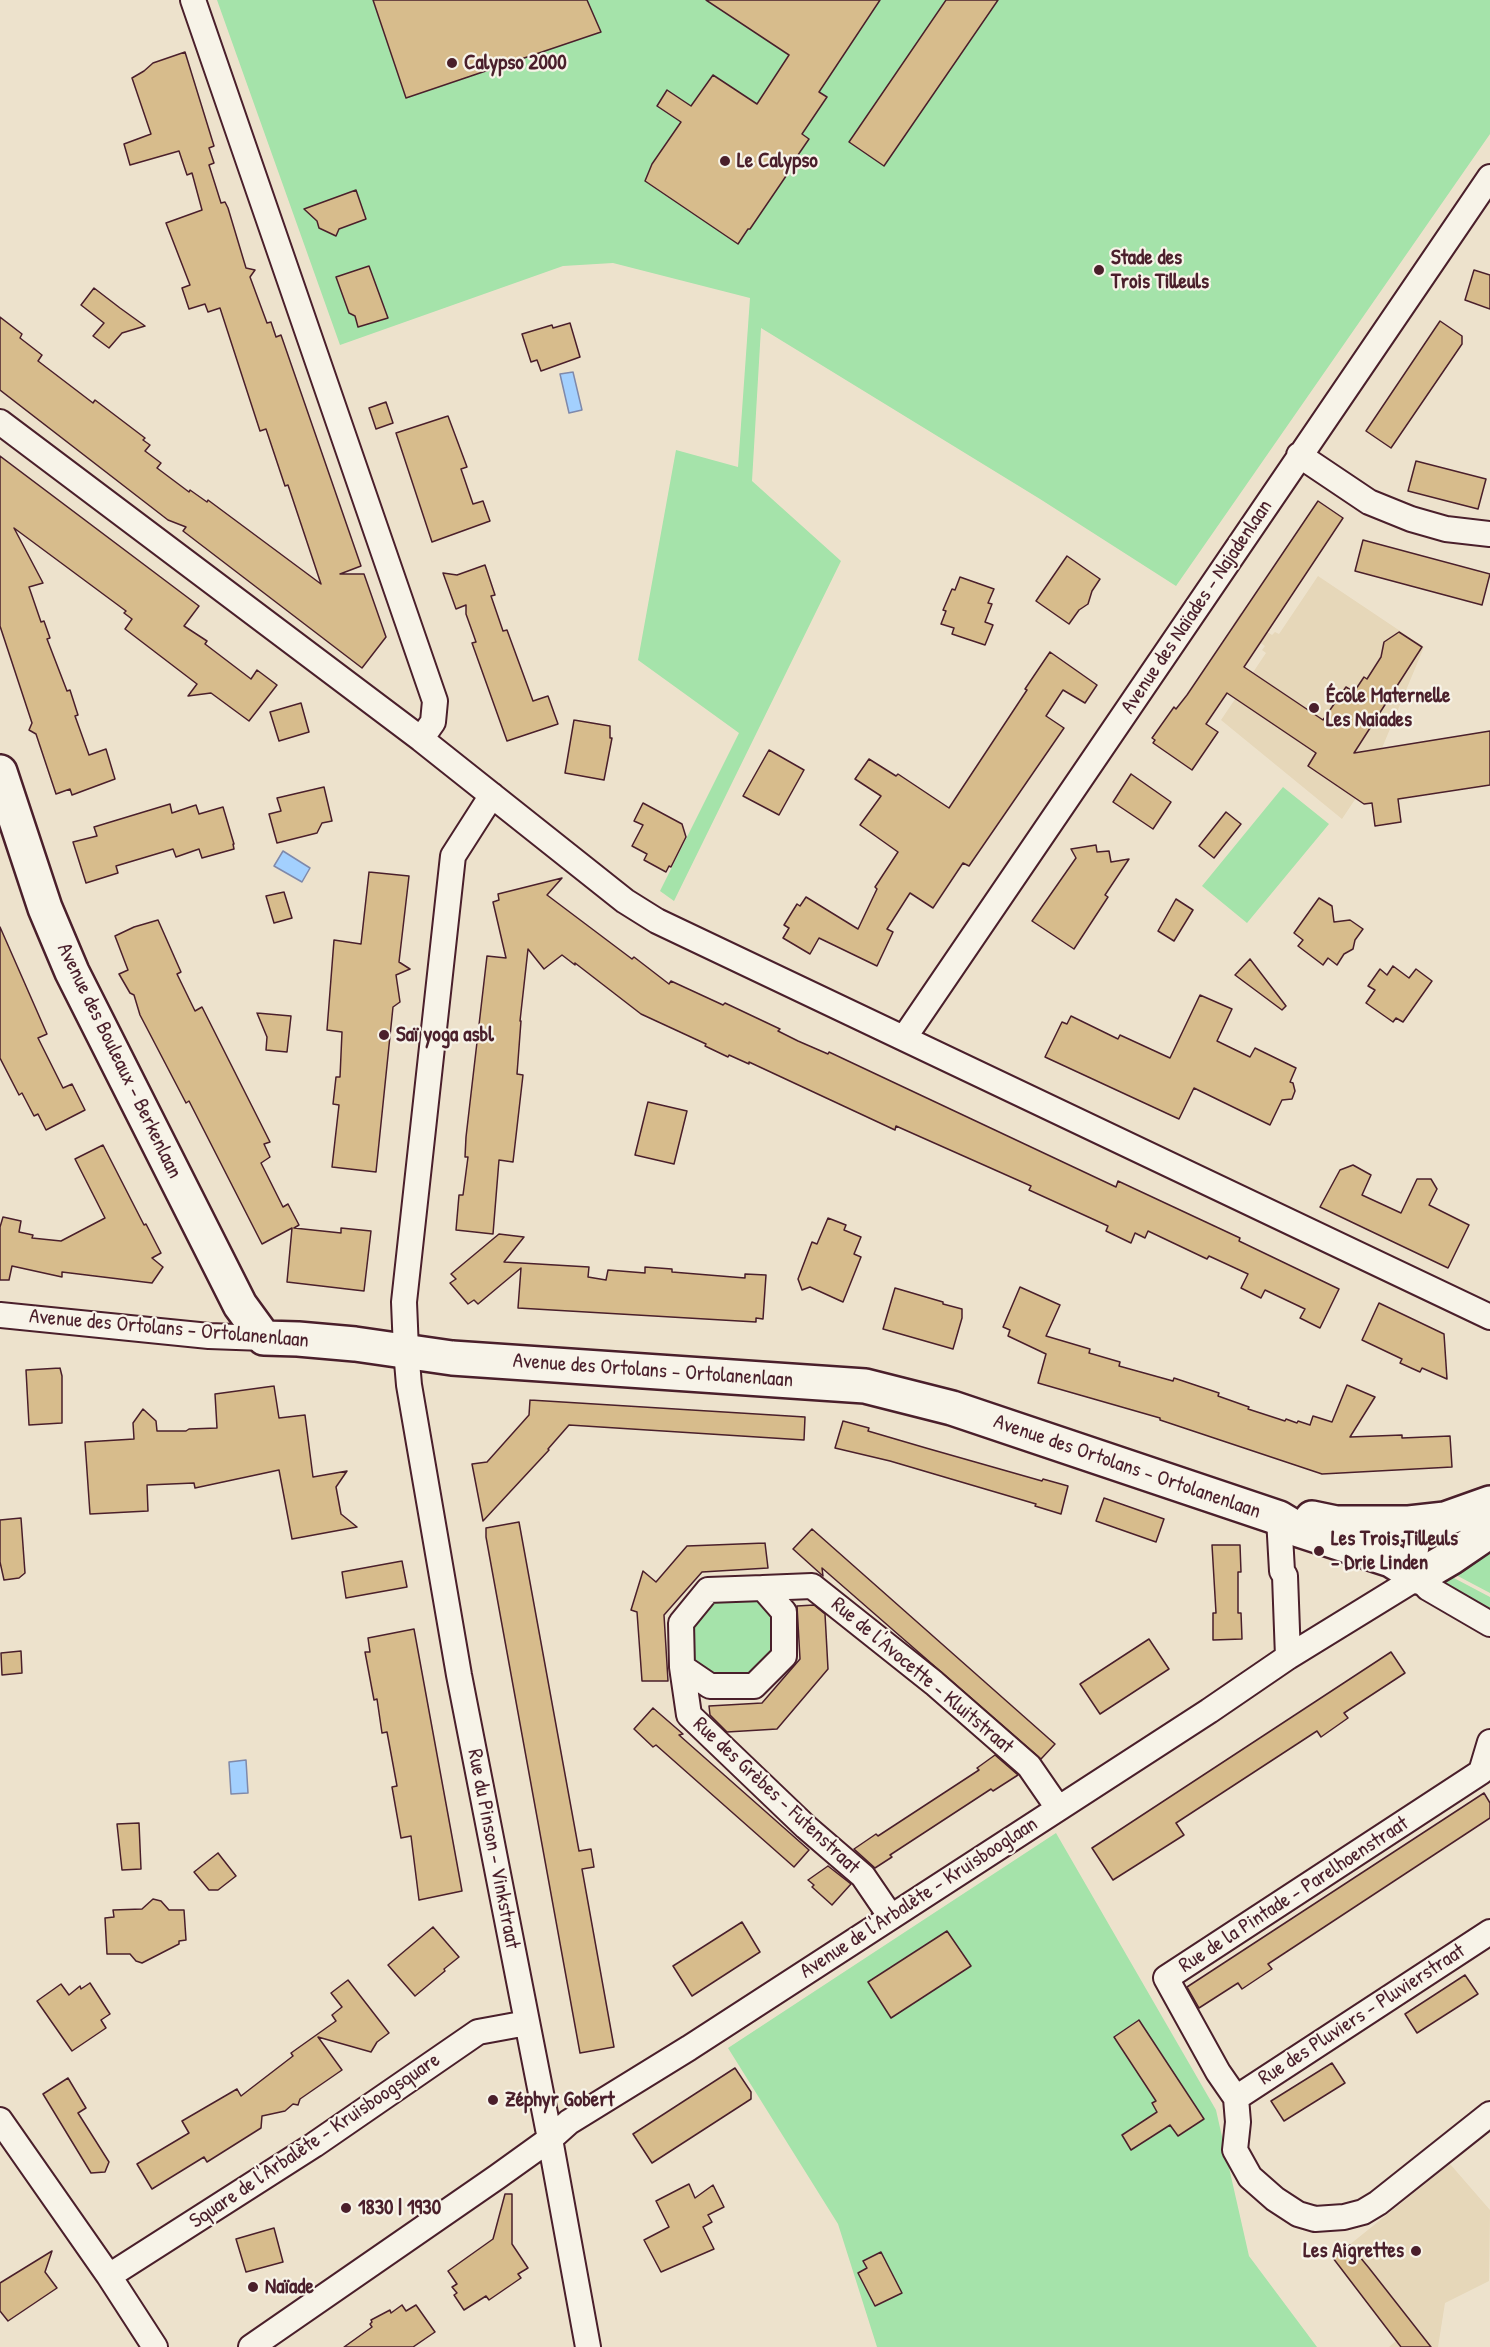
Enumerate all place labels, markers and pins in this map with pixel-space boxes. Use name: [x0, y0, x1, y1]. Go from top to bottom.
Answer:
place label: Calypso 2000: [464, 50, 567, 76]
marker: Calypso 2000: [445, 56, 459, 70]
place label: Le Calypso: [737, 148, 818, 174]
marker: Le Calypso: [718, 154, 732, 168]
place label: Stade des Trois Tilleuls: [1111, 245, 1209, 295]
marker: Stade des Trois Tilleuls: [1092, 263, 1106, 277]
place label: École Maternelle Les Naiades: [1326, 683, 1450, 733]
marker: École Maternelle Les Naiades: [1307, 701, 1321, 715]
place label: Saï yoga asbl: [396, 1022, 494, 1048]
marker: Saï yoga asbl: [377, 1028, 391, 1042]
place label: Les Trois Tilleuls - Drie Linden: [1331, 1526, 1458, 1576]
marker: Les Trois Tilleuls - Drie Linden: [1312, 1544, 1326, 1558]
place label: Zéphyr Gobert: [505, 2087, 614, 2113]
marker: Zéphyr Gobert: [486, 2093, 500, 2107]
place label: 1830 | 1930: [358, 2195, 441, 2221]
marker: 1830 | 1930: [339, 2201, 353, 2215]
place label: Les Aigrettes: [1303, 2238, 1404, 2264]
marker: Les Aigrettes: [1409, 2244, 1423, 2258]
place label: Naïade: [265, 2274, 314, 2300]
marker: Naïade: [246, 2280, 260, 2294]

